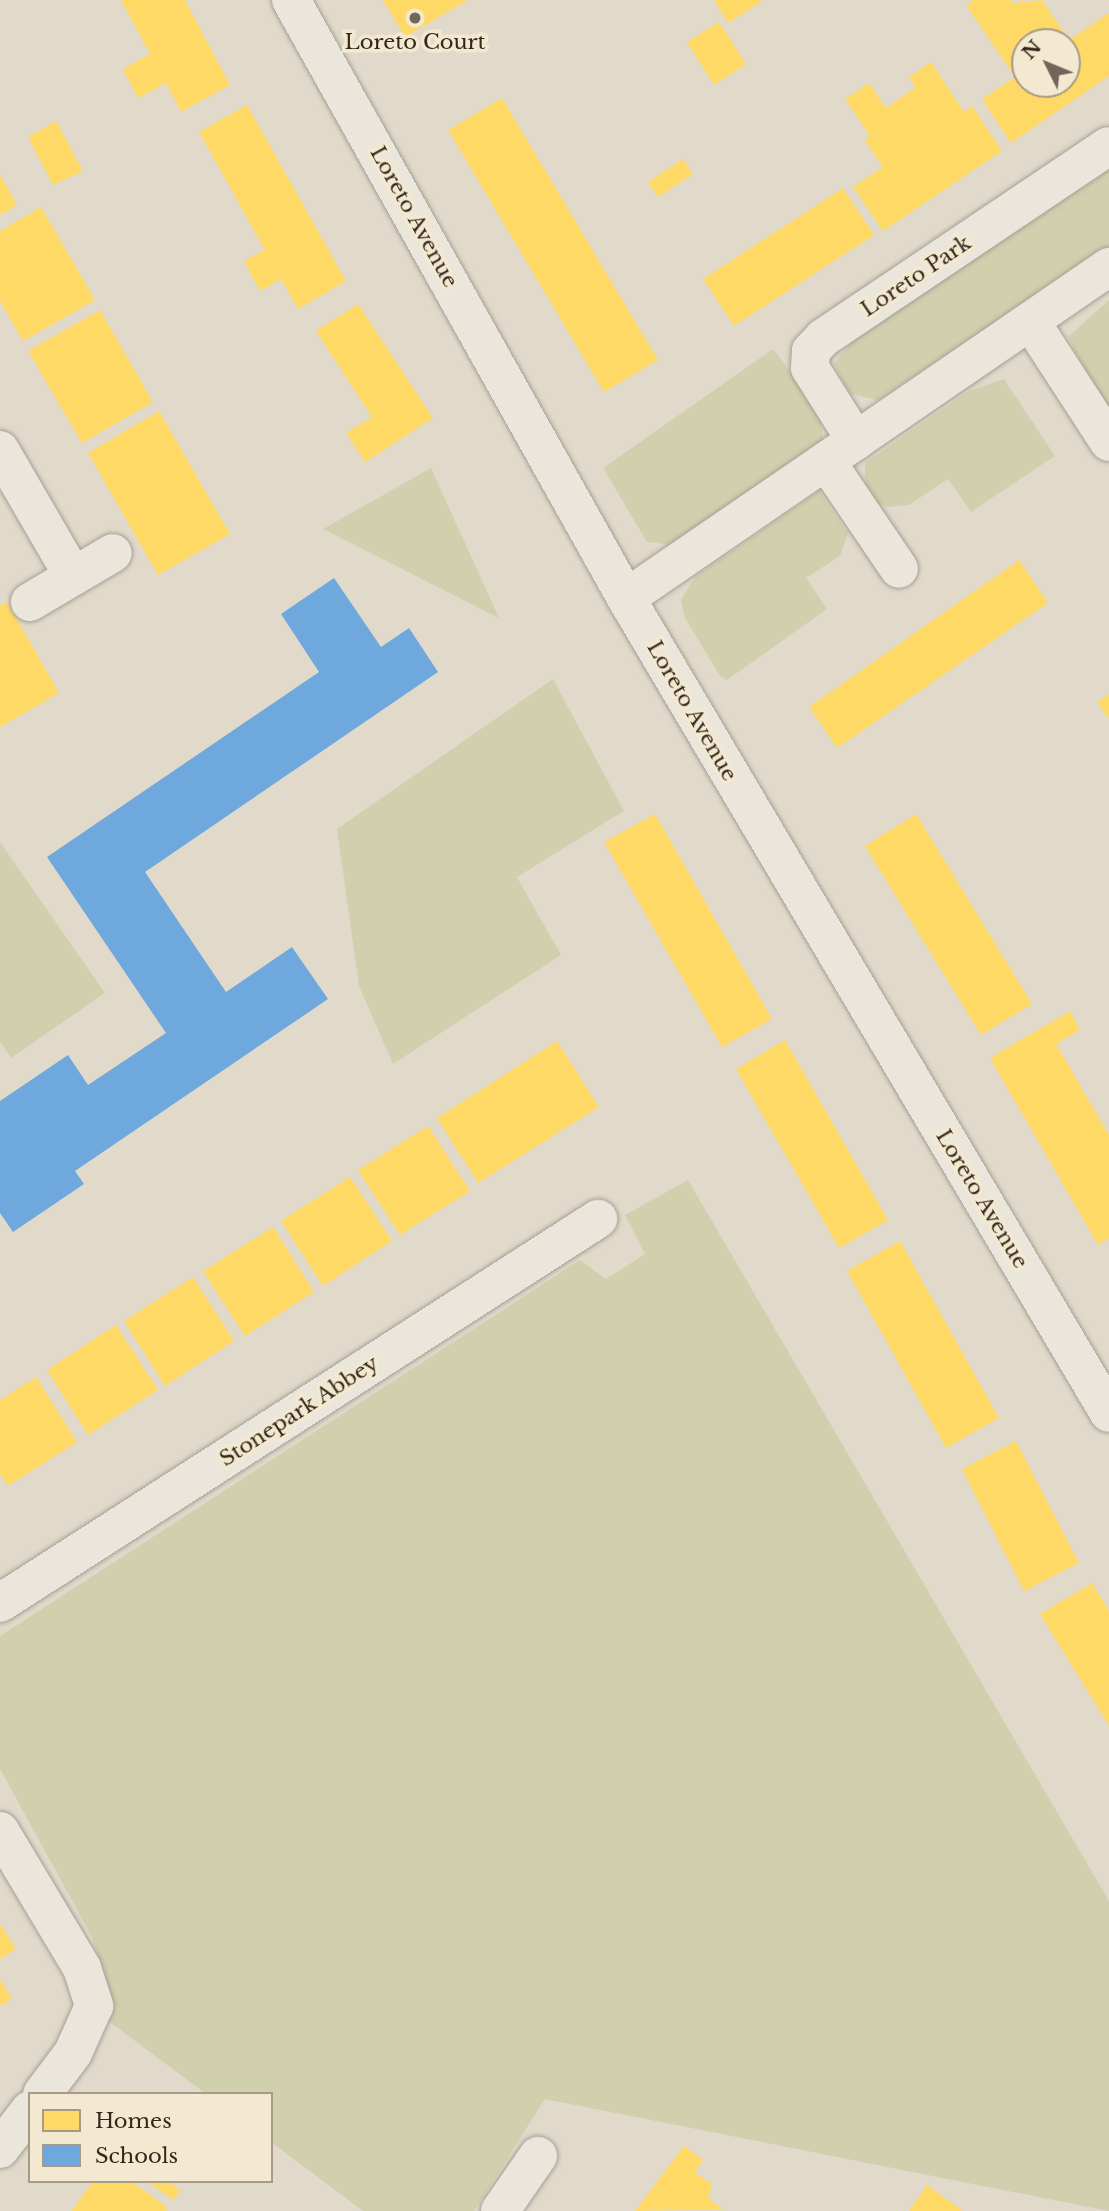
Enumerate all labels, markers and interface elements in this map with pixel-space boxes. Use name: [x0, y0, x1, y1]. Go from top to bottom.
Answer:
marker: Loreto Court: [407, 10, 423, 26]
north arrow: [1011, 28, 1081, 98]
place label: Loreto Court: [344, 29, 486, 55]
text: N: [1017, 35, 1046, 64]
street label: Loreto Avenue: [365, 142, 463, 292]
street label: Loreto Park: [856, 230, 976, 322]
street label: Loreto Avenue: [641, 636, 743, 786]
street label: Loreto Avenue: [930, 1125, 1034, 1273]
street label: Stonepark Abbey: [214, 1350, 384, 1472]
legend: [28, 2092, 273, 2183]
text: Homes: [95, 2108, 172, 2134]
text: Schools: [95, 2143, 178, 2169]

